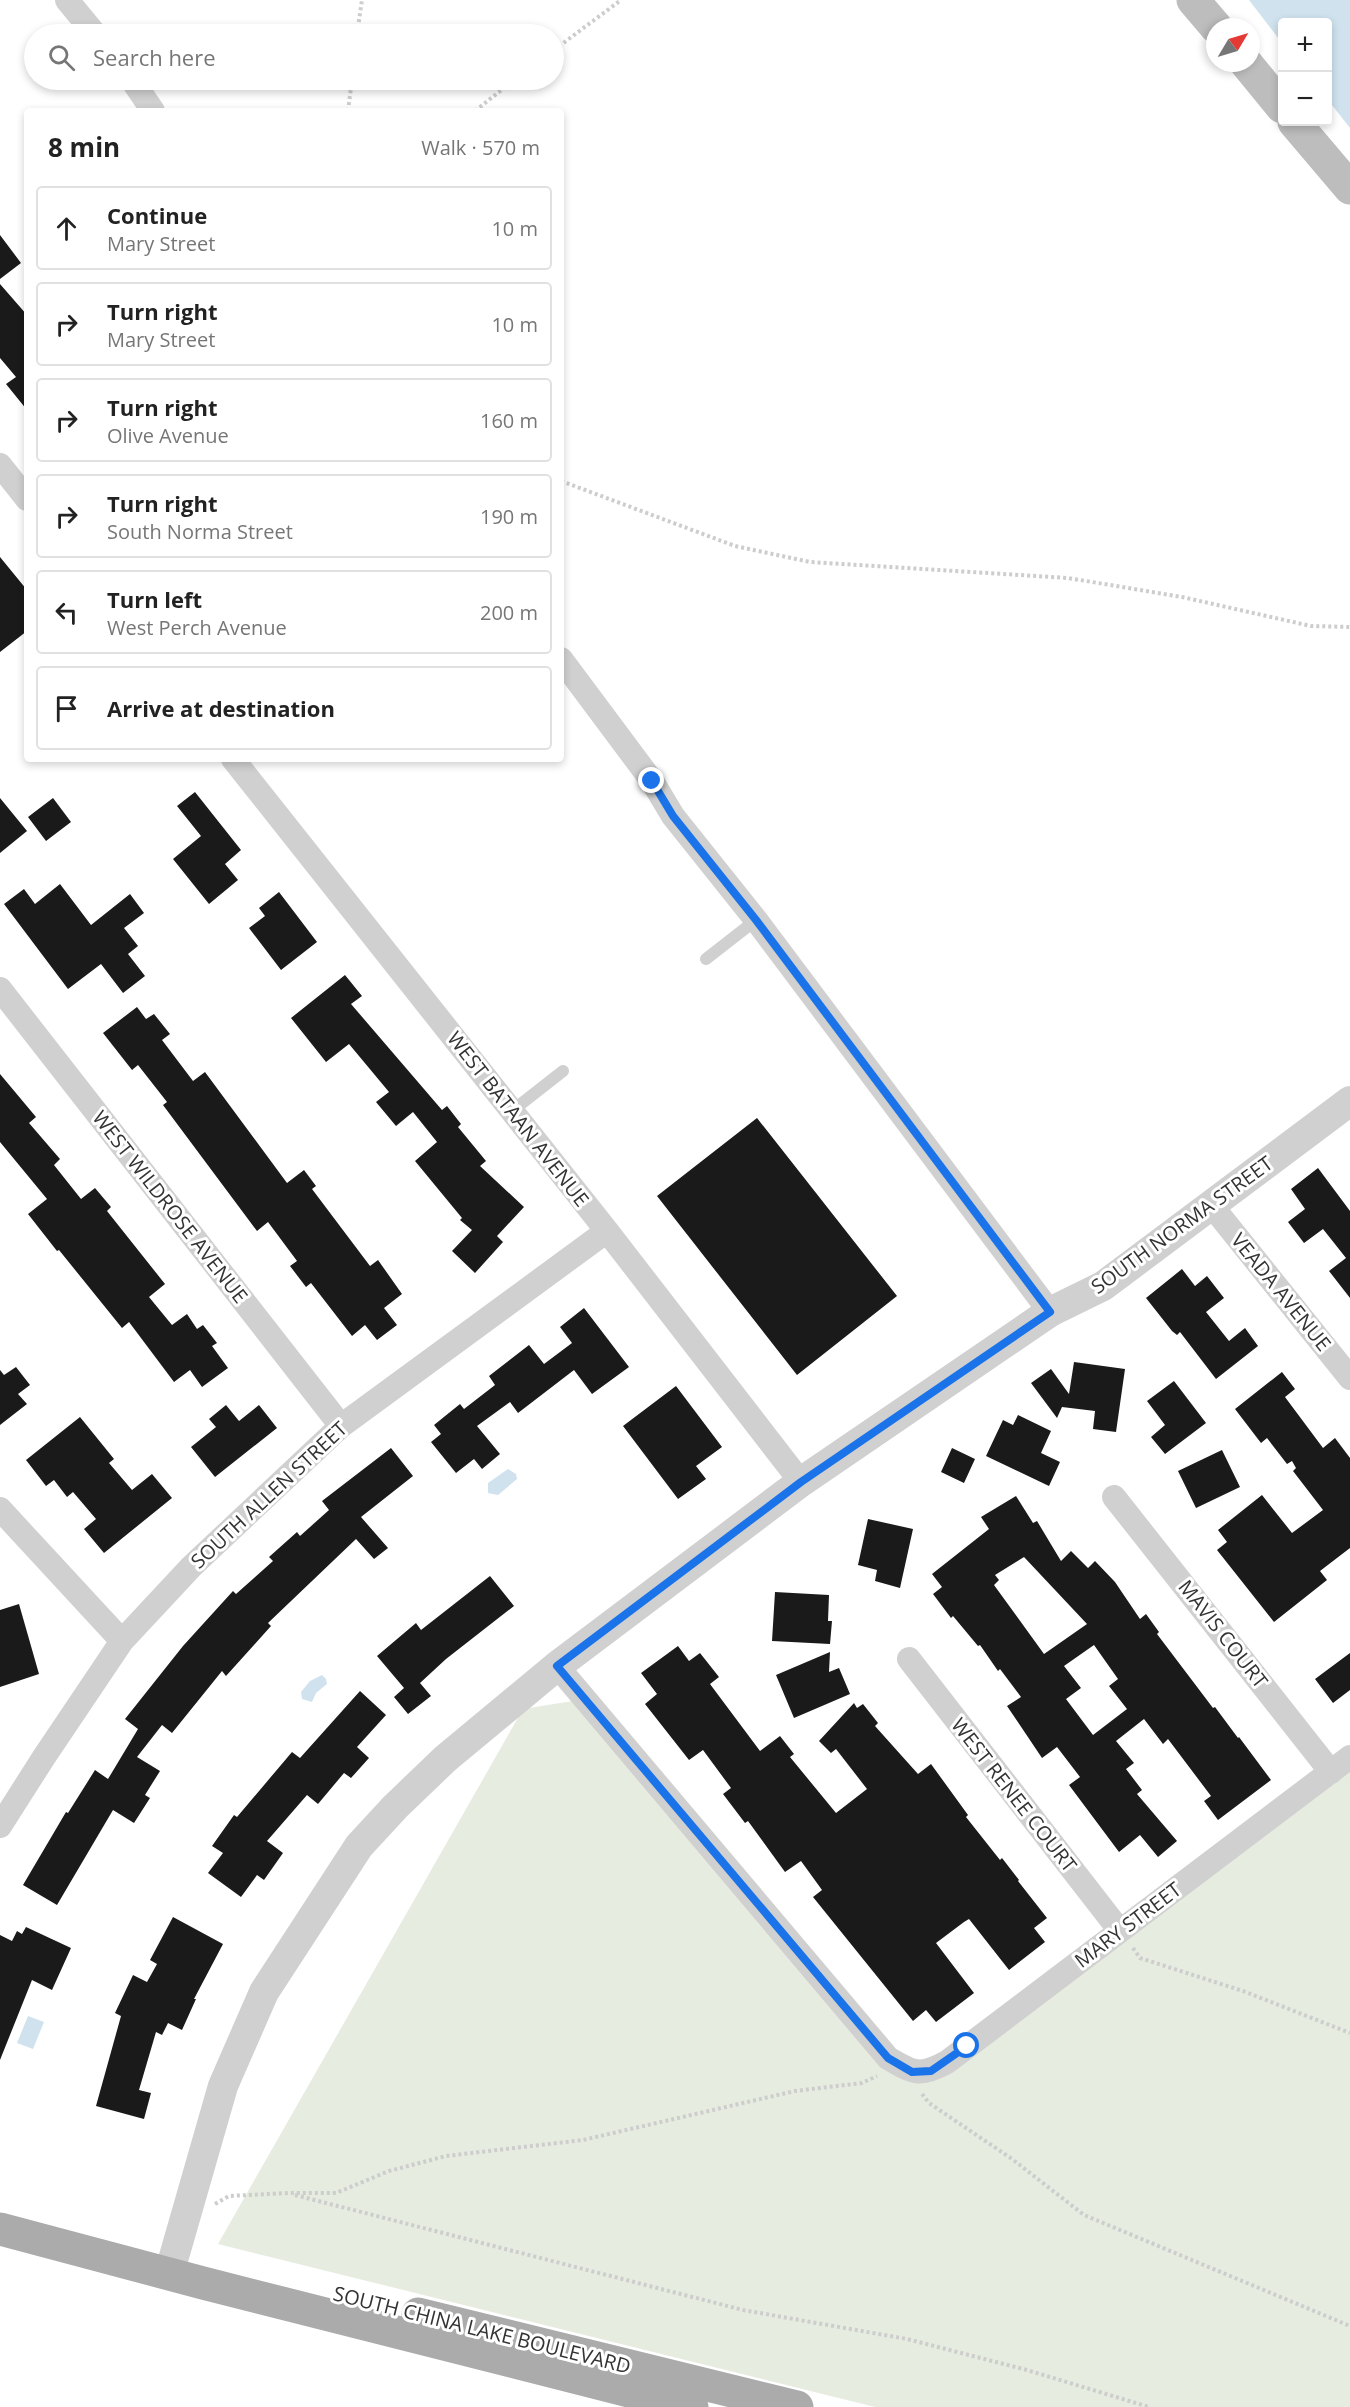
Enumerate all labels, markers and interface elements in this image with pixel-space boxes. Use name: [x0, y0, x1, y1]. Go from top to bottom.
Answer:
north arrow: [1206, 18, 1260, 72]
map controls: [1278, 18, 1332, 126]
button: +: [1278, 18, 1332, 72]
search box: [24, 24, 564, 90]
icon: search: [45, 41, 78, 74]
text: Search here: [93, 42, 216, 72]
button: −: [1278, 72, 1332, 126]
text: 8 min: [48, 129, 120, 165]
text: Walk · 570 m: [421, 134, 540, 161]
text: Continue: [107, 200, 207, 230]
icon: ahead: [50, 212, 83, 245]
text: 10 m: [491, 215, 538, 242]
text: Mary Street: [107, 230, 215, 257]
text: Turn right: [107, 296, 218, 326]
icon: right: [50, 308, 83, 341]
text: 10 m: [491, 311, 538, 338]
text: Mary Street: [107, 326, 215, 353]
text: Turn right: [107, 392, 218, 422]
icon: right: [50, 404, 83, 437]
text: 160 m: [480, 407, 538, 434]
text: Olive Avenue: [107, 422, 229, 449]
text: Turn right: [107, 488, 218, 518]
icon: right: [50, 500, 83, 533]
text: 190 m: [480, 503, 538, 530]
text: South Norma Street: [107, 518, 293, 545]
text: Turn left: [107, 584, 202, 614]
icon: left: [50, 596, 83, 629]
text: 200 m: [480, 599, 538, 626]
text: West Perch Avenue: [107, 614, 287, 641]
icon: arrive: [50, 692, 83, 725]
text: Arrive at destination: [107, 693, 335, 723]
route end: [638, 767, 664, 793]
street label: WEST BATAAN AVENUE: [441, 1026, 595, 1212]
street label: WEST WILDROSE AVENUE: [87, 1105, 254, 1309]
street label: SOUTH NORMA STREET: [1085, 1149, 1278, 1300]
street label: VEADA AVENUE: [1225, 1227, 1337, 1356]
street label: SOUTH ALLEN STREET: [185, 1415, 353, 1574]
street label: MAVIS COURT: [1173, 1574, 1274, 1693]
street label: WEST RENEE COURT: [946, 1712, 1083, 1877]
street label: MARY STREET: [1069, 1876, 1187, 1974]
route start: [953, 2032, 979, 2058]
street label: SOUTH CHINA LAKE BOULEVARD: [331, 2279, 634, 2380]

